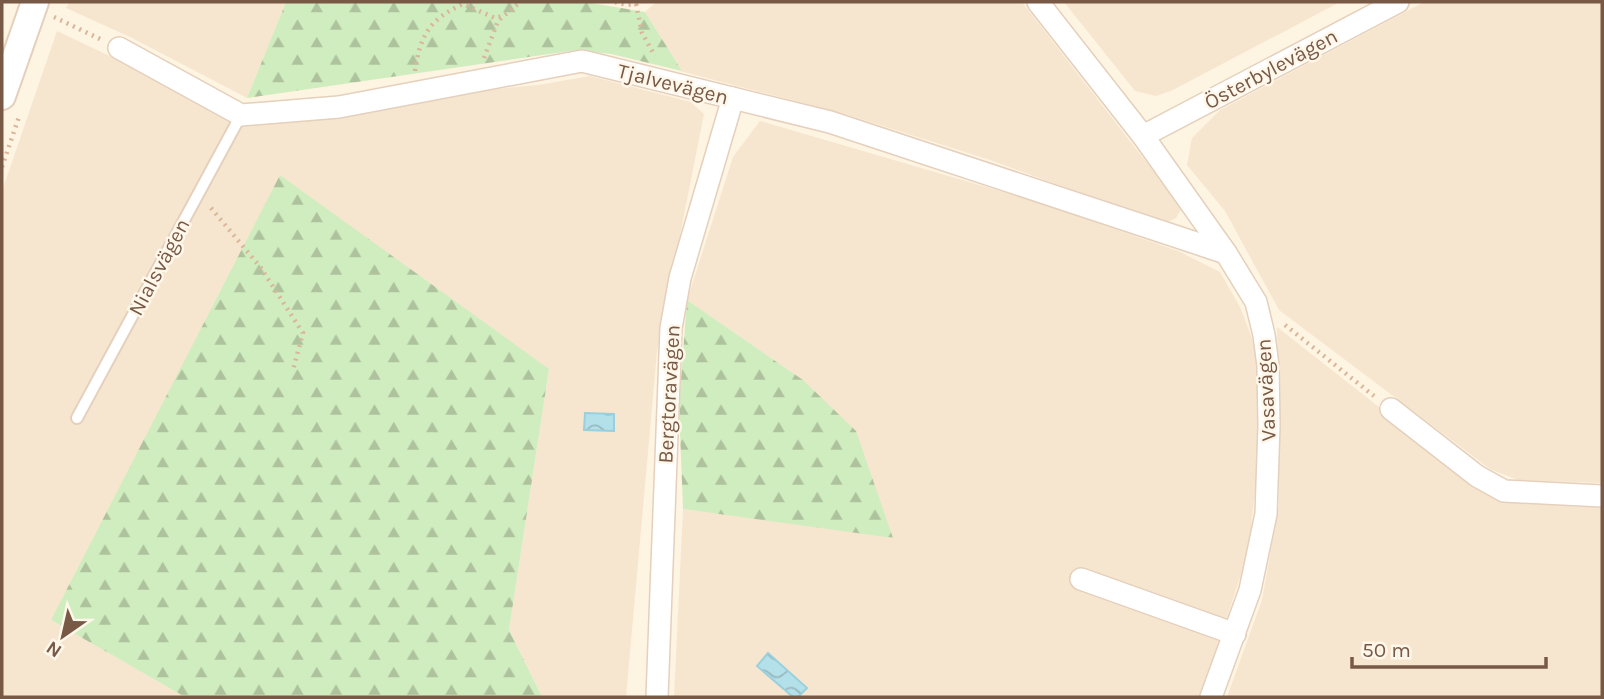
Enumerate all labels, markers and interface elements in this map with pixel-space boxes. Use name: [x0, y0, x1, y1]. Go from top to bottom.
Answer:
street label: Österbylevägen: [1200, 24, 1342, 114]
street label: Tjalvevägen: [615, 59, 731, 109]
street label: Nialsvägen: [123, 214, 195, 320]
street label: Bergtoravägen: [653, 324, 685, 464]
street label: Vasavägen: [1251, 338, 1281, 442]
north arrow: [28, 601, 98, 671]
scale bar: [1352, 626, 1546, 670]
text: N: [42, 636, 66, 662]
text: 50 m: [1362, 638, 1411, 662]

